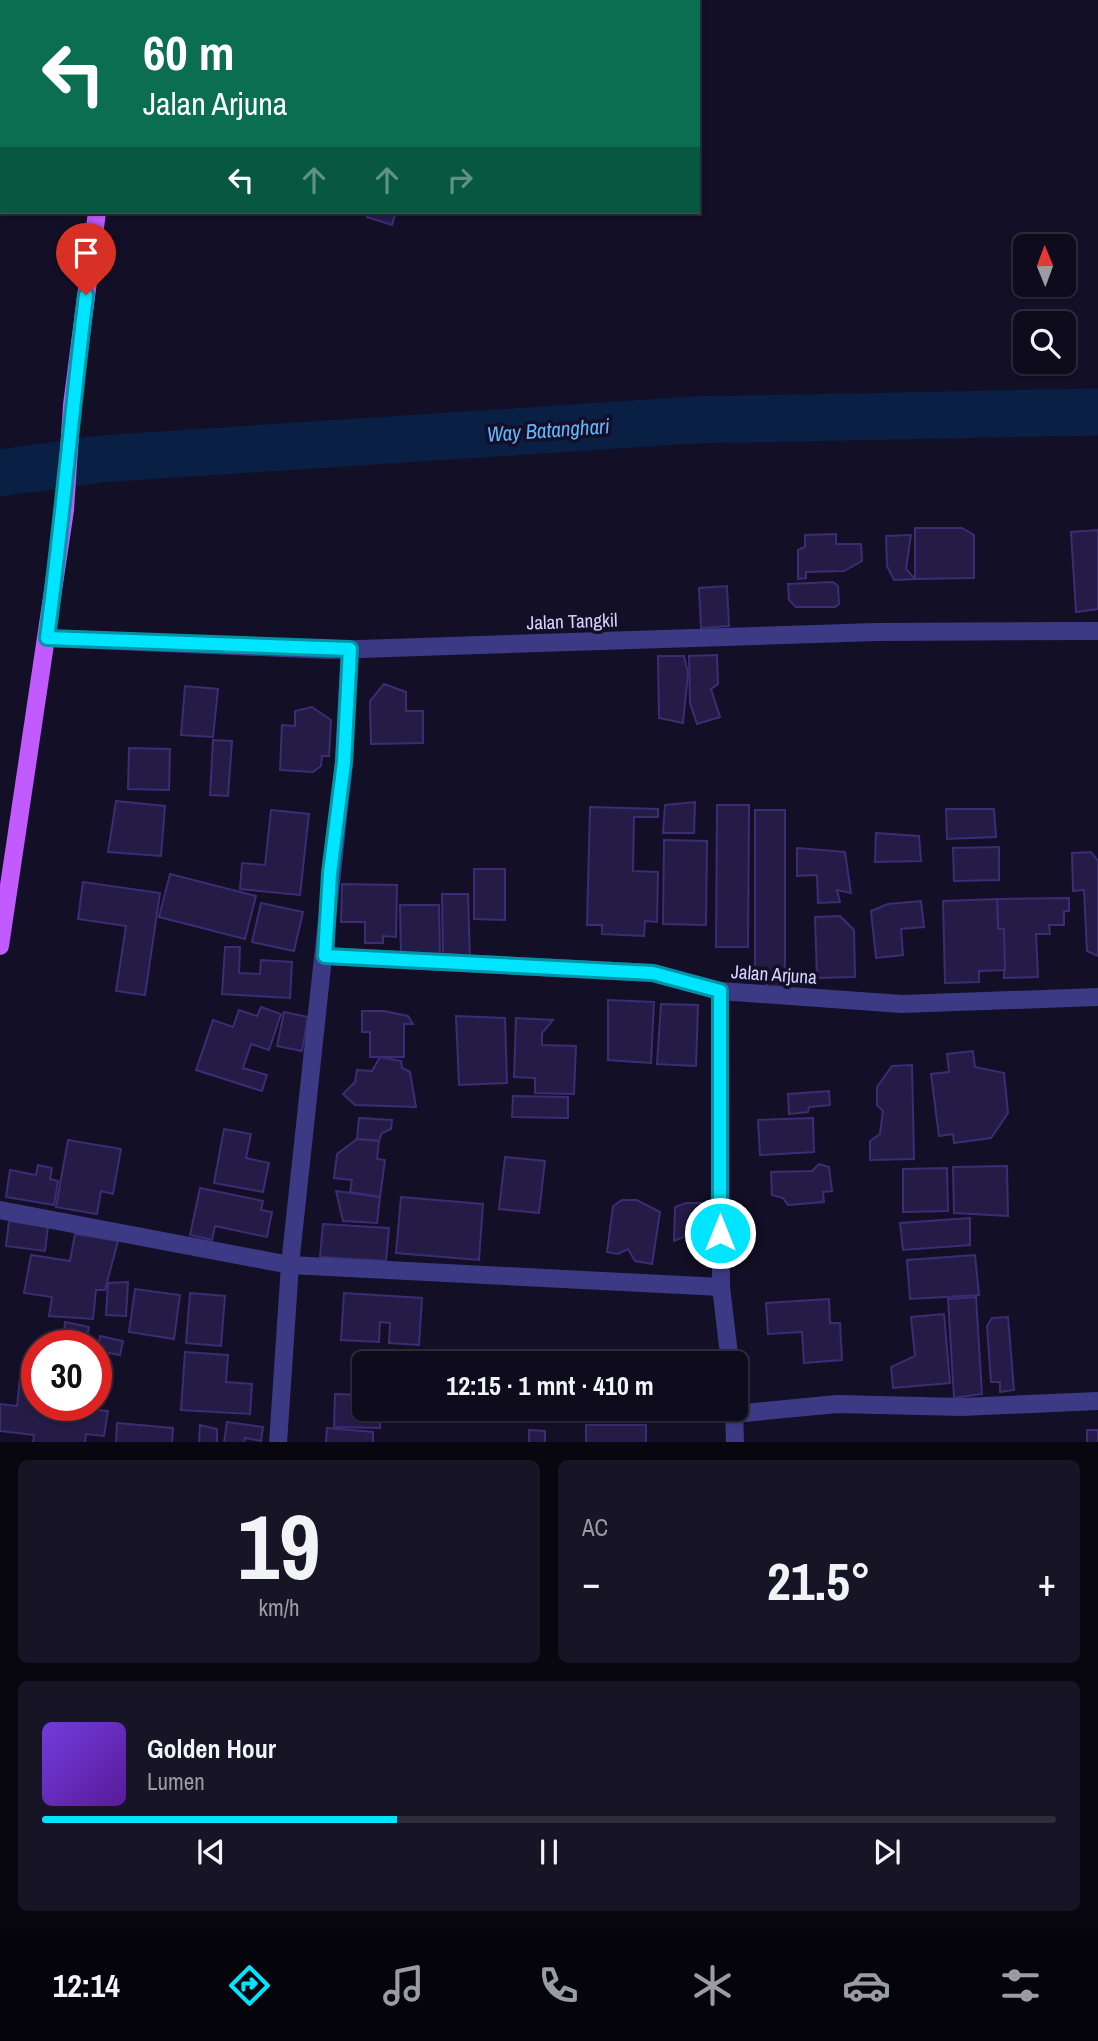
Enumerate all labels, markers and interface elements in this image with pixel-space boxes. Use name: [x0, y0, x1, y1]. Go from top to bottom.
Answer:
text: 60 m: [143, 19, 235, 85]
icon: left: [28, 28, 119, 119]
text: Jalan Arjuna: [143, 82, 287, 125]
icon: left: [222, 161, 260, 199]
icon: ahead: [295, 161, 333, 199]
icon: ahead: [368, 161, 406, 199]
icon: right: [441, 161, 479, 199]
pin: [56, 223, 116, 295]
icon: arrive: [67, 234, 105, 272]
north arrow: [1013, 234, 1076, 298]
map controls: [1013, 234, 1076, 374]
button: search: [1013, 311, 1076, 374]
water label: Way Batanghari: [486, 411, 611, 449]
street label: Jalan Tangkil: [526, 606, 618, 636]
street label: Jalan Arjuna: [730, 958, 818, 990]
position arrow: [683, 1196, 757, 1270]
speed limit sign: 30: [21, 1330, 112, 1421]
text: 12:15 · 1 mnt · 410 m: [446, 1368, 654, 1403]
text: 19: [238, 1485, 321, 1607]
text: AC: [582, 1512, 608, 1543]
text: 21.5°: [767, 1546, 871, 1616]
text: −: [582, 1557, 600, 1608]
text: +: [1038, 1557, 1056, 1608]
text: km/h: [259, 1592, 299, 1623]
text: Golden Hour: [147, 1731, 276, 1766]
text: Lumen: [147, 1766, 205, 1797]
icon: previous: [192, 1833, 230, 1871]
icon: pause: [530, 1833, 568, 1871]
icon: next: [868, 1833, 906, 1871]
icon: directions: [225, 1961, 274, 2010]
icon: music: [379, 1961, 428, 2010]
icon: phone: [534, 1961, 583, 2010]
icon: climate: [688, 1961, 737, 2010]
icon: car: [842, 1961, 891, 2010]
icon: filters: [996, 1961, 1045, 2010]
text: 12:14: [53, 1964, 120, 2007]

